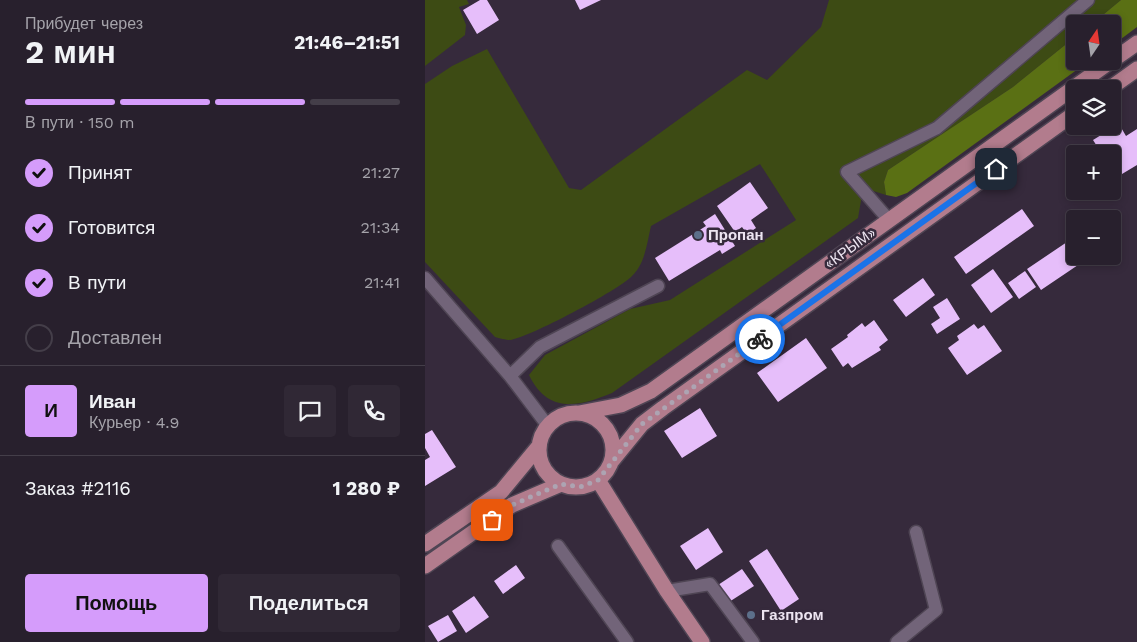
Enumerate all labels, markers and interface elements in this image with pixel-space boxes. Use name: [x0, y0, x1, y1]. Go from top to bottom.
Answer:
text: Прибудет через: [25, 14, 143, 33]
north arrow: [1066, 15, 1121, 70]
map controls: [1066, 15, 1121, 265]
text: 21:46–21:51: [294, 31, 400, 54]
text: 2 мин: [25, 33, 116, 71]
button: layers: [1066, 80, 1121, 135]
text: В пути · 150 m: [25, 113, 134, 132]
button: +: [1066, 145, 1121, 200]
pin: [975, 148, 1017, 190]
icon: home: [982, 155, 1010, 183]
icon: check: [25, 159, 53, 187]
text: Принят: [68, 161, 132, 184]
text: 21:27: [362, 163, 400, 182]
button: −: [1066, 210, 1121, 265]
icon: check: [25, 214, 53, 242]
text: Готовится: [68, 216, 155, 239]
text: 21:34: [361, 218, 400, 237]
street label: «КРЫМ»: [821, 223, 879, 273]
place label: Пропан: [708, 226, 764, 244]
marker: Пропан: [692, 229, 704, 241]
icon: check: [25, 269, 53, 297]
text: В пути: [68, 271, 126, 294]
text: 21:41: [364, 273, 400, 292]
courier: [735, 314, 785, 364]
icon: bike: [746, 325, 774, 353]
text: Доставлен: [68, 326, 162, 349]
button: chat: [284, 385, 336, 437]
button: phone: [348, 385, 400, 437]
text: Иван: [89, 390, 136, 413]
text: И: [44, 399, 58, 422]
text: Курьер · 4.9: [89, 413, 179, 432]
text: Заказ #2116: [25, 477, 131, 500]
text: 1 280 ₽: [332, 477, 400, 500]
pin: [471, 499, 513, 541]
icon: bag: [478, 506, 506, 534]
button: Помощь: [25, 574, 208, 632]
button: Поделиться: [218, 574, 400, 632]
place label: Газпром: [761, 606, 824, 624]
marker: Газпром: [745, 609, 757, 621]

